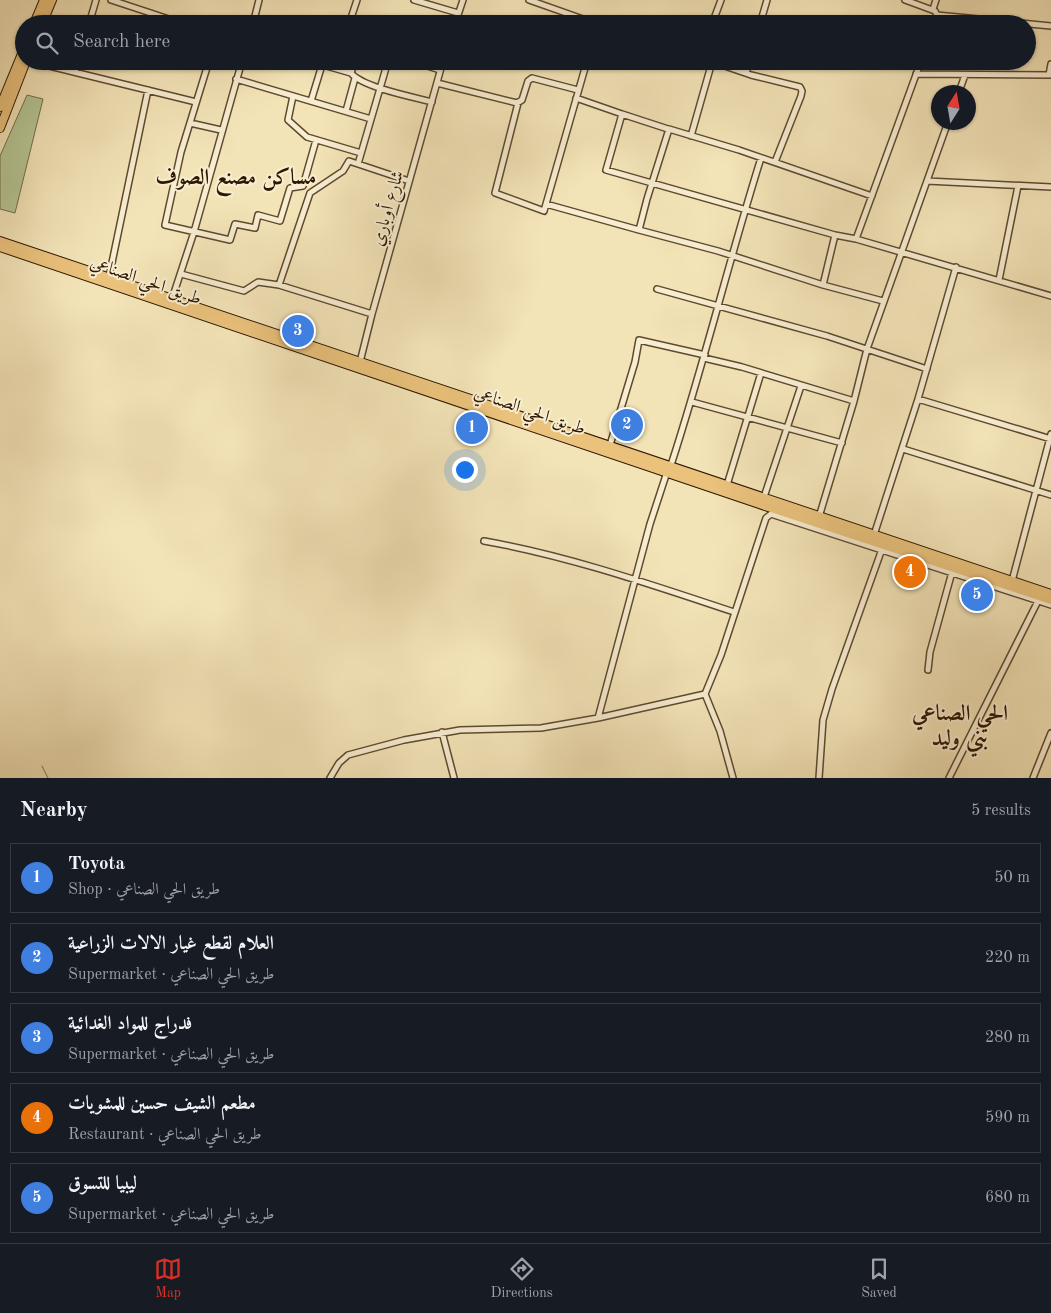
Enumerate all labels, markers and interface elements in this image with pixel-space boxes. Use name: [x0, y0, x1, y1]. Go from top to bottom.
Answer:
search box: [15, 15, 1036, 70]
icon: search: [33, 29, 61, 57]
text: Search here: [73, 33, 170, 52]
north arrow: [931, 85, 976, 130]
district label: مساكن مصنع الصوف: [156, 166, 316, 197]
street label: شارع أوباري: [364, 167, 412, 249]
street label: طريق الحي الصناعي: [85, 253, 204, 315]
pin: 3: [282, 312, 314, 350]
street label: طريق الحي الصناعي: [469, 383, 588, 445]
pin: 2: [611, 406, 643, 444]
pin: 1: [456, 409, 488, 447]
your location: [452, 457, 478, 483]
pin: 4: [894, 553, 926, 591]
pin: 5: [961, 576, 993, 614]
district label: الحي الصناعي بني وليد: [911, 702, 1008, 757]
text: Nearby: [20, 800, 88, 821]
text: 5 results: [971, 803, 1031, 819]
text: Toyota: [68, 855, 125, 874]
text: 1: [32, 870, 42, 886]
text: 50 m: [994, 870, 1030, 886]
text: Shop · طريق الحي الصناعي: [68, 882, 220, 898]
text: العلام لقطع غيار الالات الزراعية: [68, 935, 274, 954]
text: 2: [32, 950, 42, 966]
text: 220 m: [985, 950, 1030, 966]
text: Supermarket · طريق الحي الصناعي: [68, 967, 274, 983]
text: فدراج للمواد الغدائية: [68, 1015, 192, 1034]
text: 3: [32, 1030, 42, 1046]
text: 280 m: [985, 1030, 1030, 1046]
text: Supermarket · طريق الحي الصناعي: [68, 1047, 274, 1063]
text: مطعم الشيف حسين للمشويات: [68, 1095, 256, 1114]
text: 4: [32, 1110, 42, 1126]
text: 590 m: [985, 1110, 1030, 1126]
text: Restaurant · طريق الحي الصناعي: [68, 1127, 262, 1143]
text: ليبيا للتسوق: [68, 1175, 137, 1194]
text: 5: [32, 1190, 42, 1206]
text: 680 m: [985, 1190, 1030, 1206]
text: Supermarket · طريق الحي الصناعي: [68, 1207, 274, 1223]
tab: Map: [154, 1255, 182, 1302]
tab: Directions: [491, 1255, 553, 1302]
tab: Saved: [861, 1255, 897, 1302]

